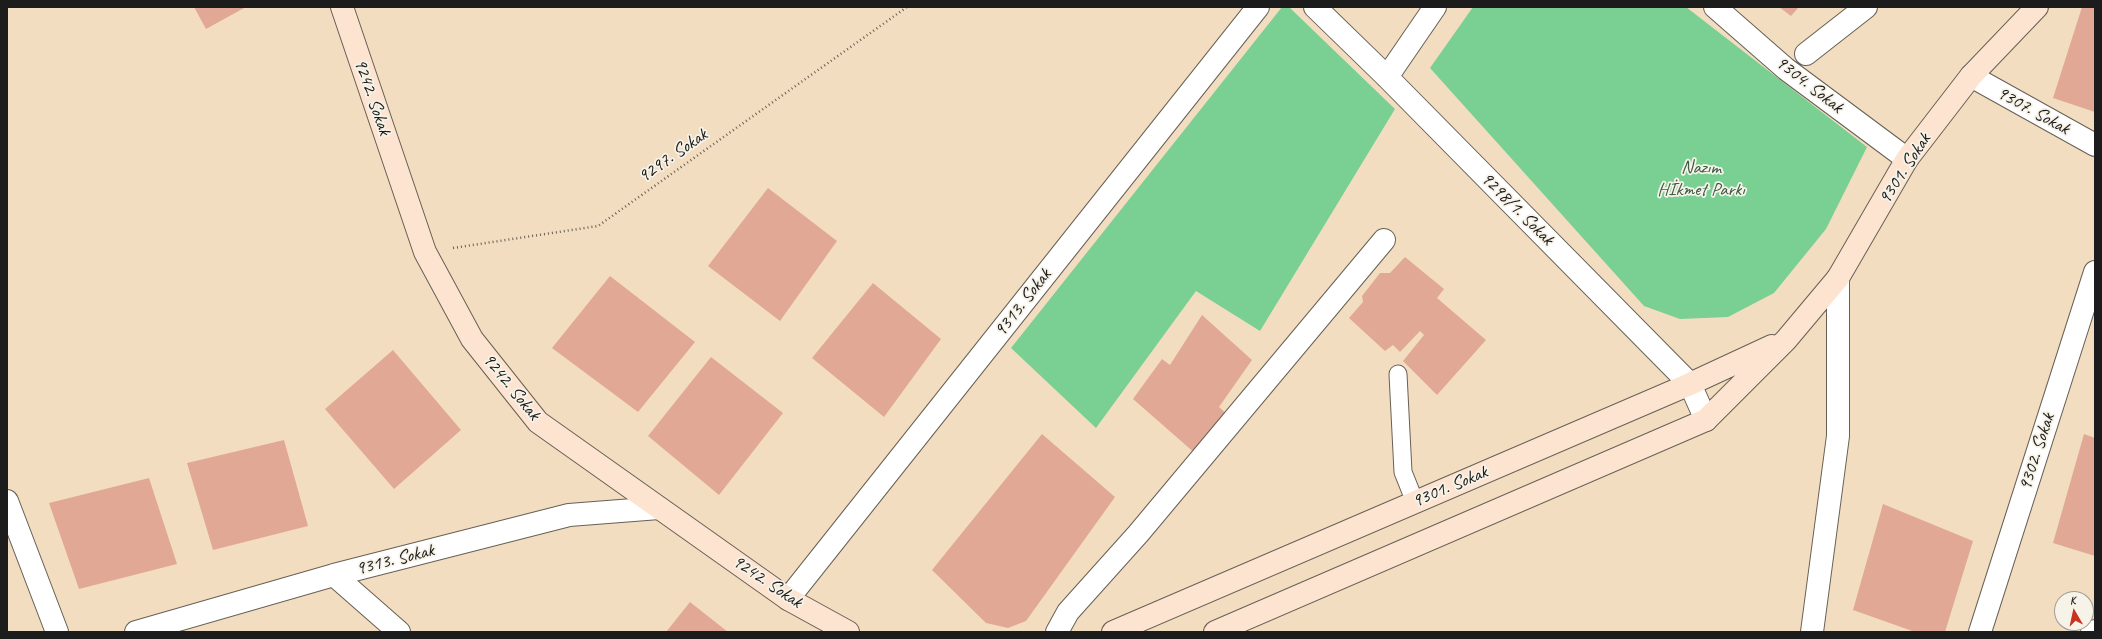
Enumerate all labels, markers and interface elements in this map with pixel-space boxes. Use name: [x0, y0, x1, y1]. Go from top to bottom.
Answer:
street label: 9304. Sokak: [1771, 51, 1847, 119]
street label: 9242. Sokak: [348, 56, 396, 138]
street label: 9307. Sokak: [1993, 82, 2073, 140]
street label: 9297. Sokak: [634, 124, 712, 188]
street label: 9301. Sokak: [1874, 129, 1936, 209]
park label: Nazım Hİkmet Parkı: [1657, 157, 1745, 201]
street label: 9298/1. Sokak: [1475, 167, 1559, 251]
street label: 9313. Sokak: [989, 265, 1057, 341]
street label: 9242. Sokak: [477, 349, 545, 425]
street label: 9302. Sokak: [2014, 411, 2060, 493]
street label: 9301. Sokak: [1409, 461, 1491, 513]
street label: 9313. Sokak: [354, 539, 436, 581]
street label: 9242. Sokak: [728, 550, 806, 614]
north arrow: [2054, 591, 2094, 631]
text: K: [2068, 593, 2076, 607]

